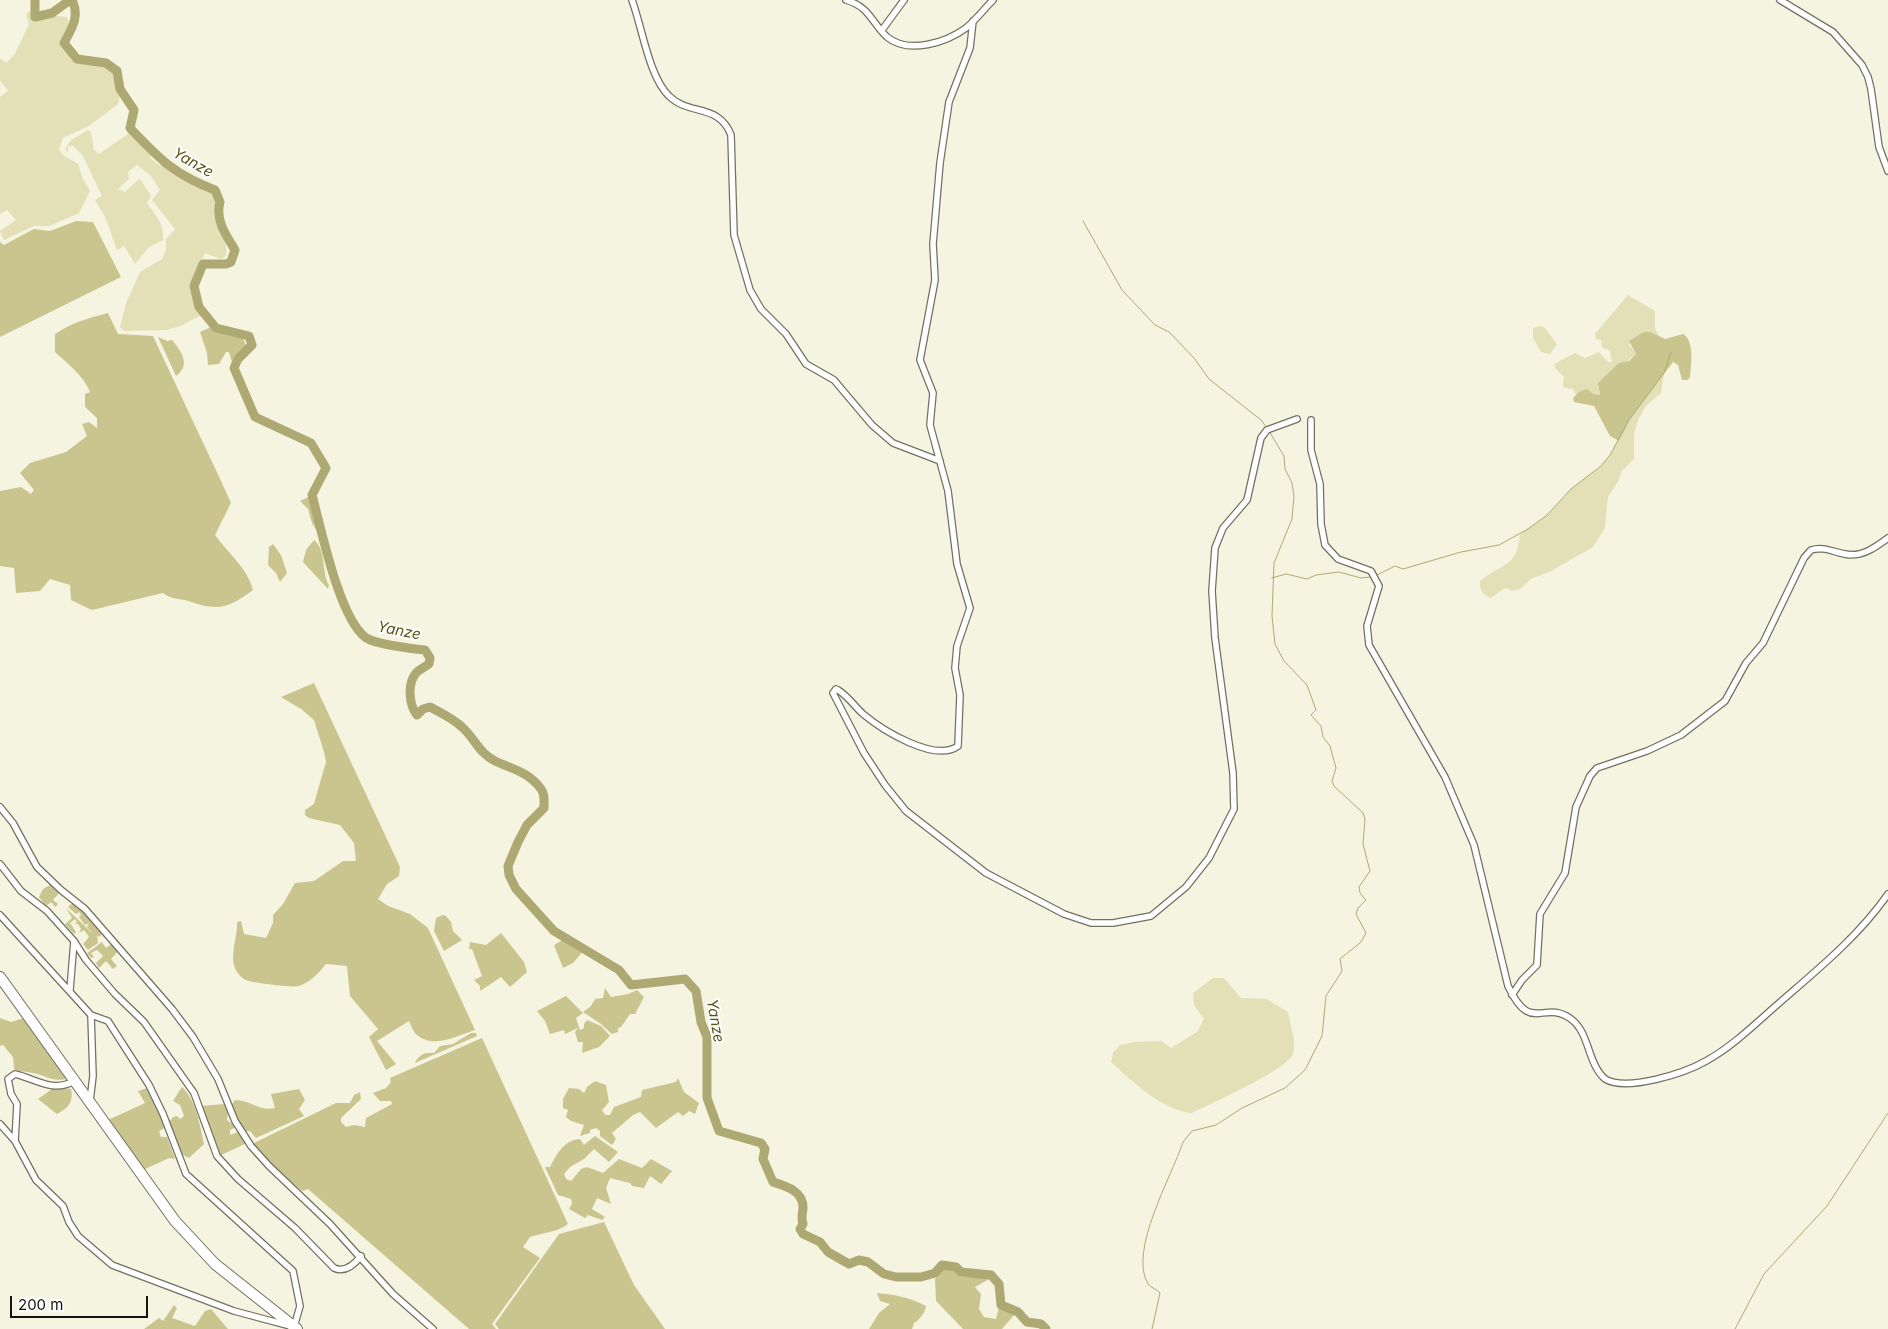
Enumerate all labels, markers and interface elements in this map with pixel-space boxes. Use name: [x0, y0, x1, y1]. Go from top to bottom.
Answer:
water label: Yanze: [170, 144, 216, 182]
water label: Yanze: [376, 618, 422, 644]
water label: Yanze: [702, 998, 728, 1044]
scale bar: [12, 1286, 150, 1318]
text: 200 m: [18, 1295, 63, 1314]

